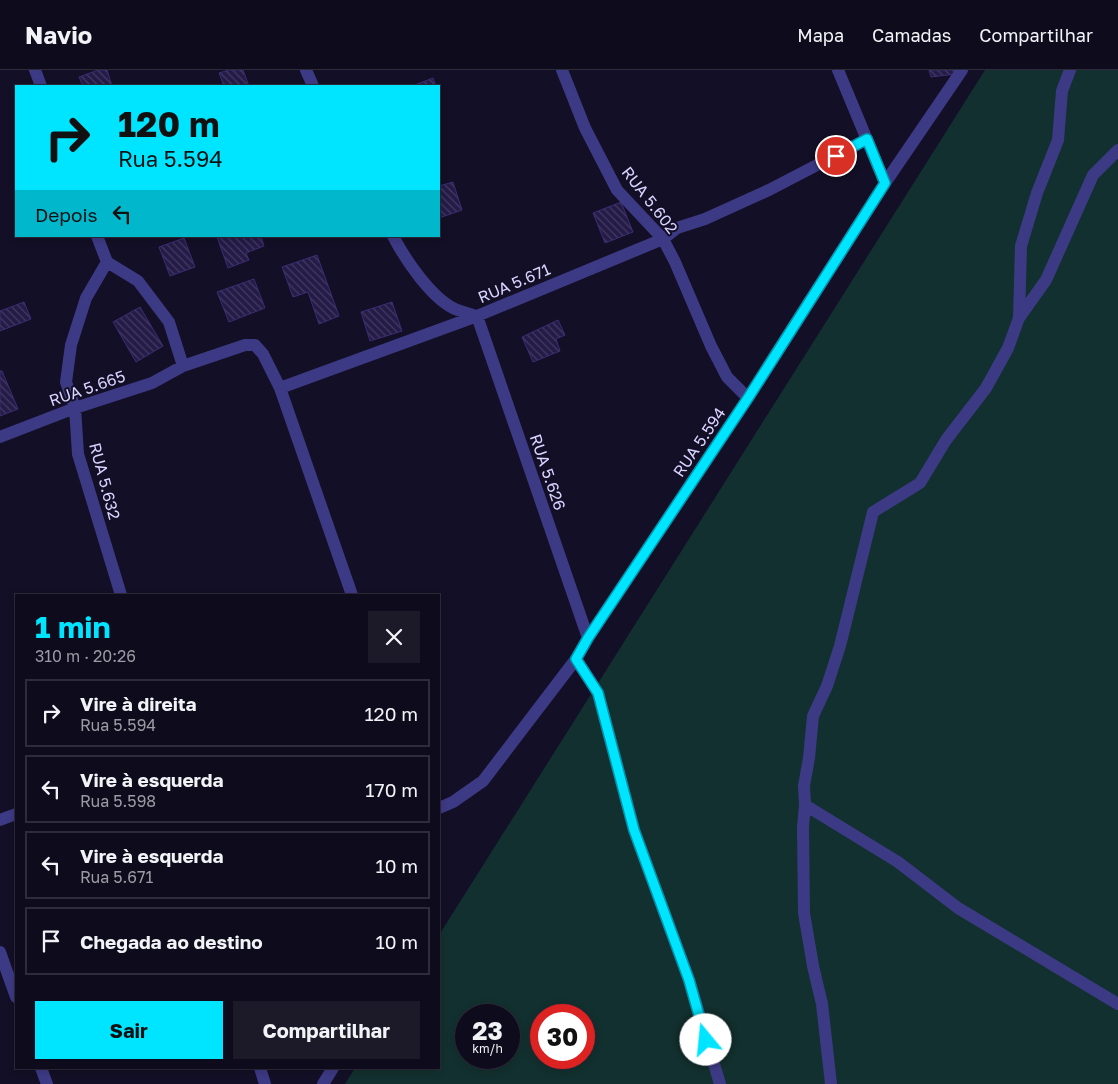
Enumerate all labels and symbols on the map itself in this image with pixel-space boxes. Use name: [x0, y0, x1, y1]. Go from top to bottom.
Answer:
pin: [815, 135, 857, 177]
street label: RUA 5.602: [618, 162, 682, 238]
street label: RUA 5.671: [475, 259, 553, 307]
street label: RUA 5.665: [46, 366, 128, 410]
street label: RUA 5.594: [668, 403, 730, 481]
street label: RUA 5.626: [526, 431, 570, 513]
street label: RUA 5.632: [85, 440, 125, 522]
speed limit sign: 30: [530, 1004, 595, 1069]
position arrow: [679, 1013, 731, 1065]

